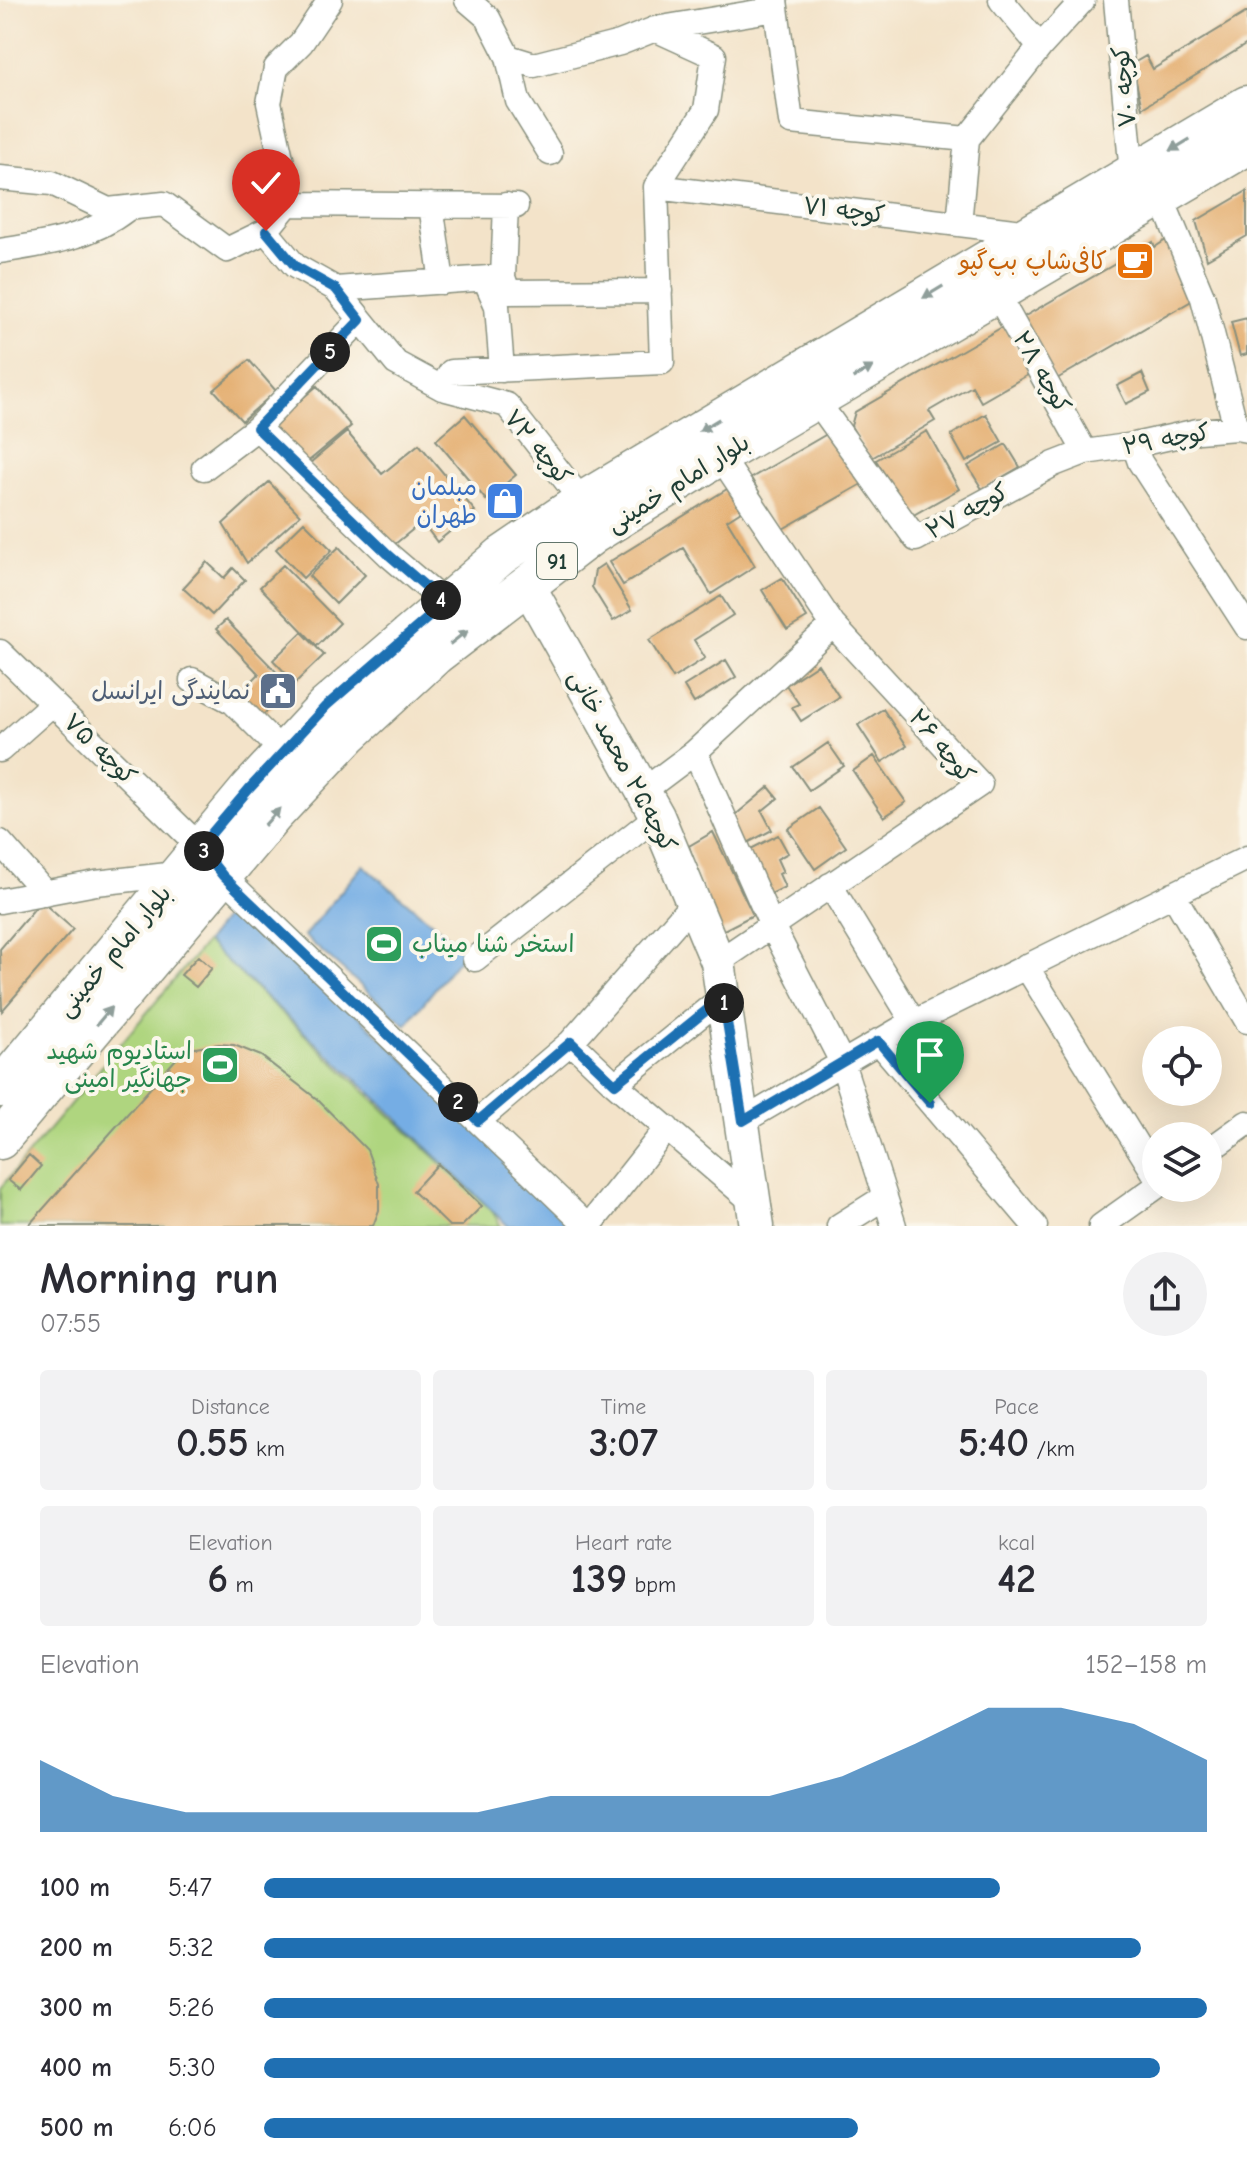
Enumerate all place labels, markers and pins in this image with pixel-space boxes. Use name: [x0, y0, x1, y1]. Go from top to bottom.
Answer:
pin: [232, 149, 300, 231]
cafe icon: کافی‌شاپ بپ‌گپو: [1114, 240, 1156, 282]
place label: کافی‌شاپ بپ‌گپو: [957, 246, 1107, 276]
pin: 5: [310, 332, 350, 372]
place label: مبلمان طهران: [411, 473, 477, 529]
shop icon: مبلمان طهران: [484, 480, 526, 522]
pin: 4: [421, 580, 461, 620]
public building icon: نمایندگی ایرانسل: [257, 670, 299, 712]
place label: نمایندگی ایرانسل: [91, 677, 250, 706]
pin: 3: [184, 831, 224, 871]
sports icon: استخر شنا میناب: [363, 923, 405, 965]
place label: استخر شنا میناب: [412, 930, 574, 958]
pin: 1: [704, 983, 744, 1023]
pin: [896, 1021, 964, 1103]
place label: استادیوم شهید جهانگیر امینی: [46, 1037, 192, 1094]
sports icon: استادیوم شهید جهانگیر امینی: [199, 1044, 241, 1086]
pin: 2: [438, 1082, 478, 1122]

